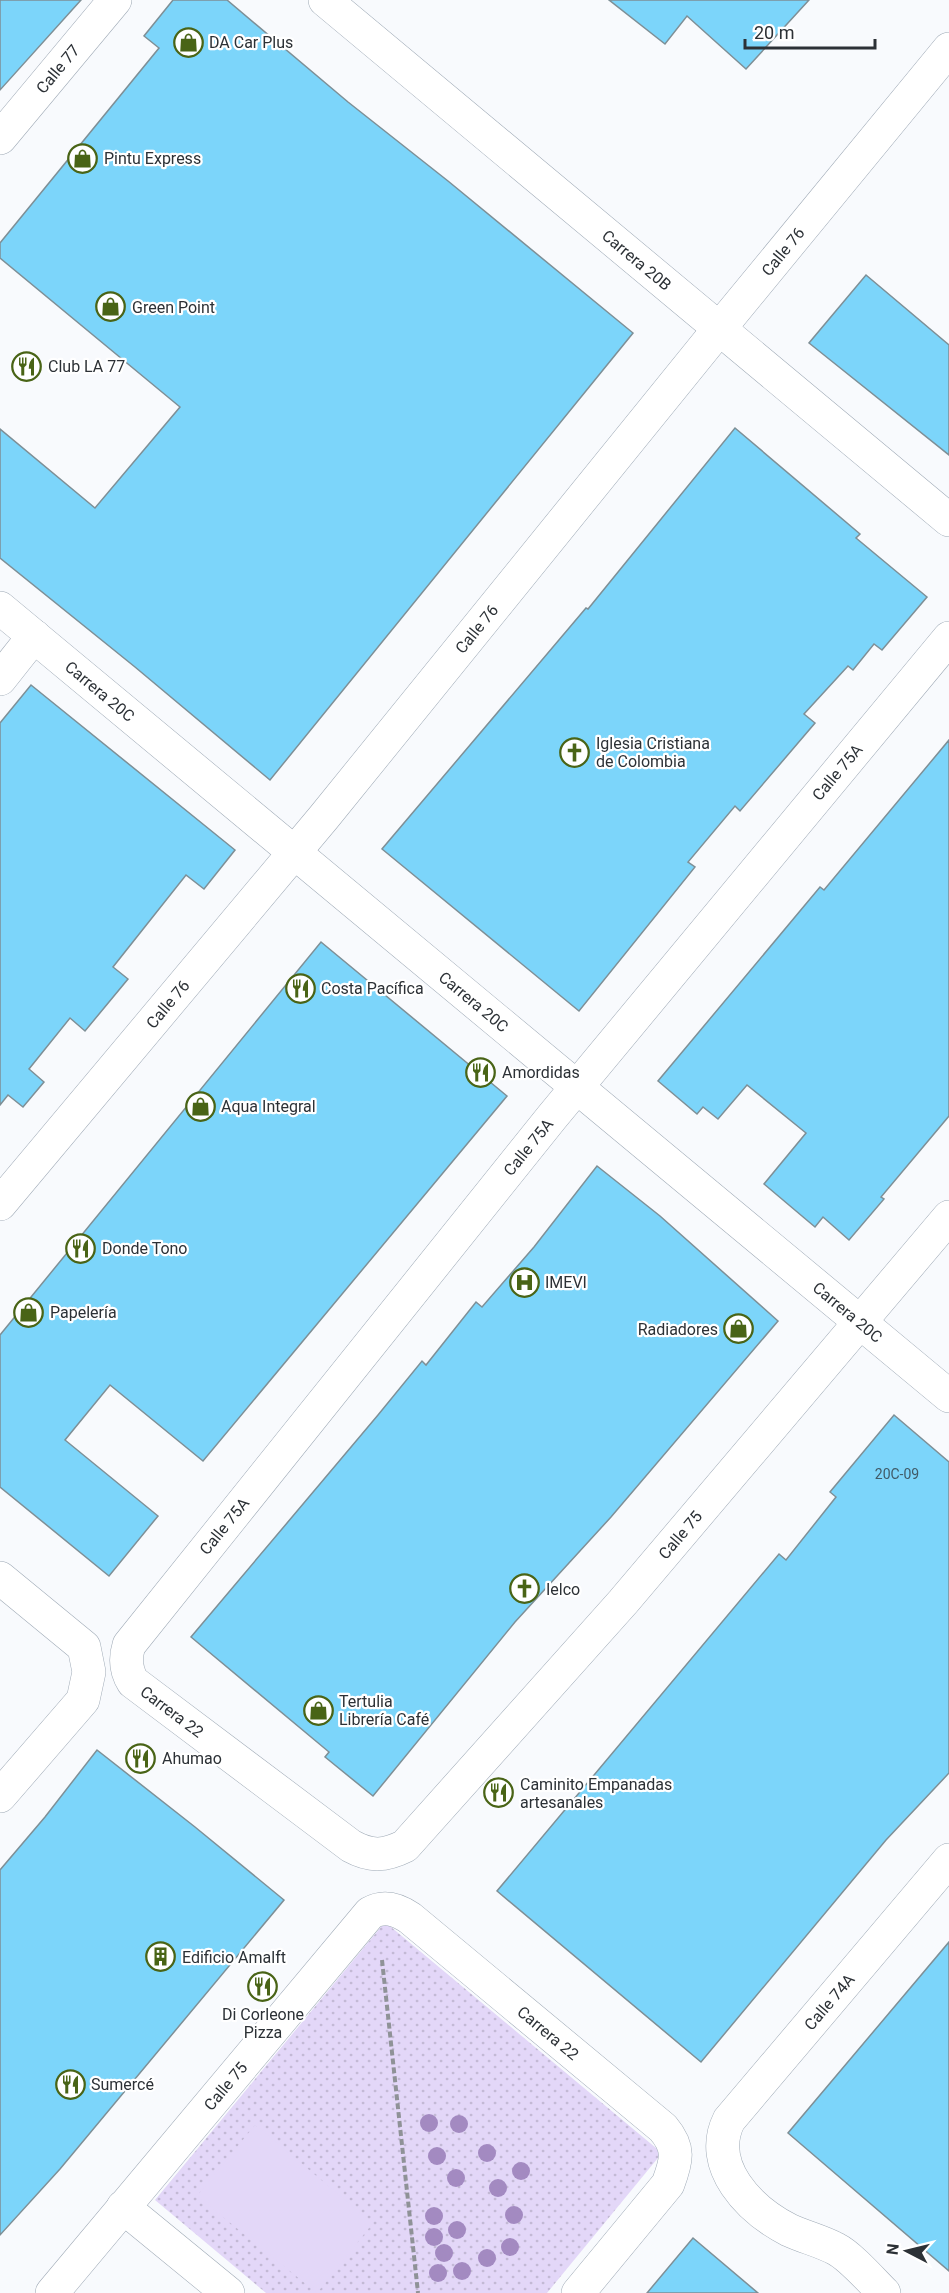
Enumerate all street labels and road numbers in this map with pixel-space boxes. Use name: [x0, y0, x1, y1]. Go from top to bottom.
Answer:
street label: Calle 77: [32, 41, 84, 97]
street label: Calle 76: [758, 224, 809, 280]
street label: Carrera 20B: [598, 226, 675, 295]
street label: Calle 76: [451, 601, 502, 657]
street label: Carrera 20C: [61, 657, 138, 726]
street label: Calle 75A: [808, 740, 867, 804]
street label: Carrera 20C: [435, 968, 512, 1036]
street label: Calle 76: [142, 976, 194, 1032]
street label: Calle 75A: [500, 1115, 557, 1180]
street label: Carrera 20C: [809, 1278, 886, 1347]
street label: Calle 75A: [196, 1494, 253, 1559]
street label: Calle 75: [655, 1507, 706, 1563]
street label: Carrera 22: [137, 1682, 207, 1742]
street label: Calle 74A: [800, 1970, 859, 2034]
street label: Carrera 22: [513, 2002, 583, 2064]
street label: Calle 75: [200, 2058, 251, 2114]

